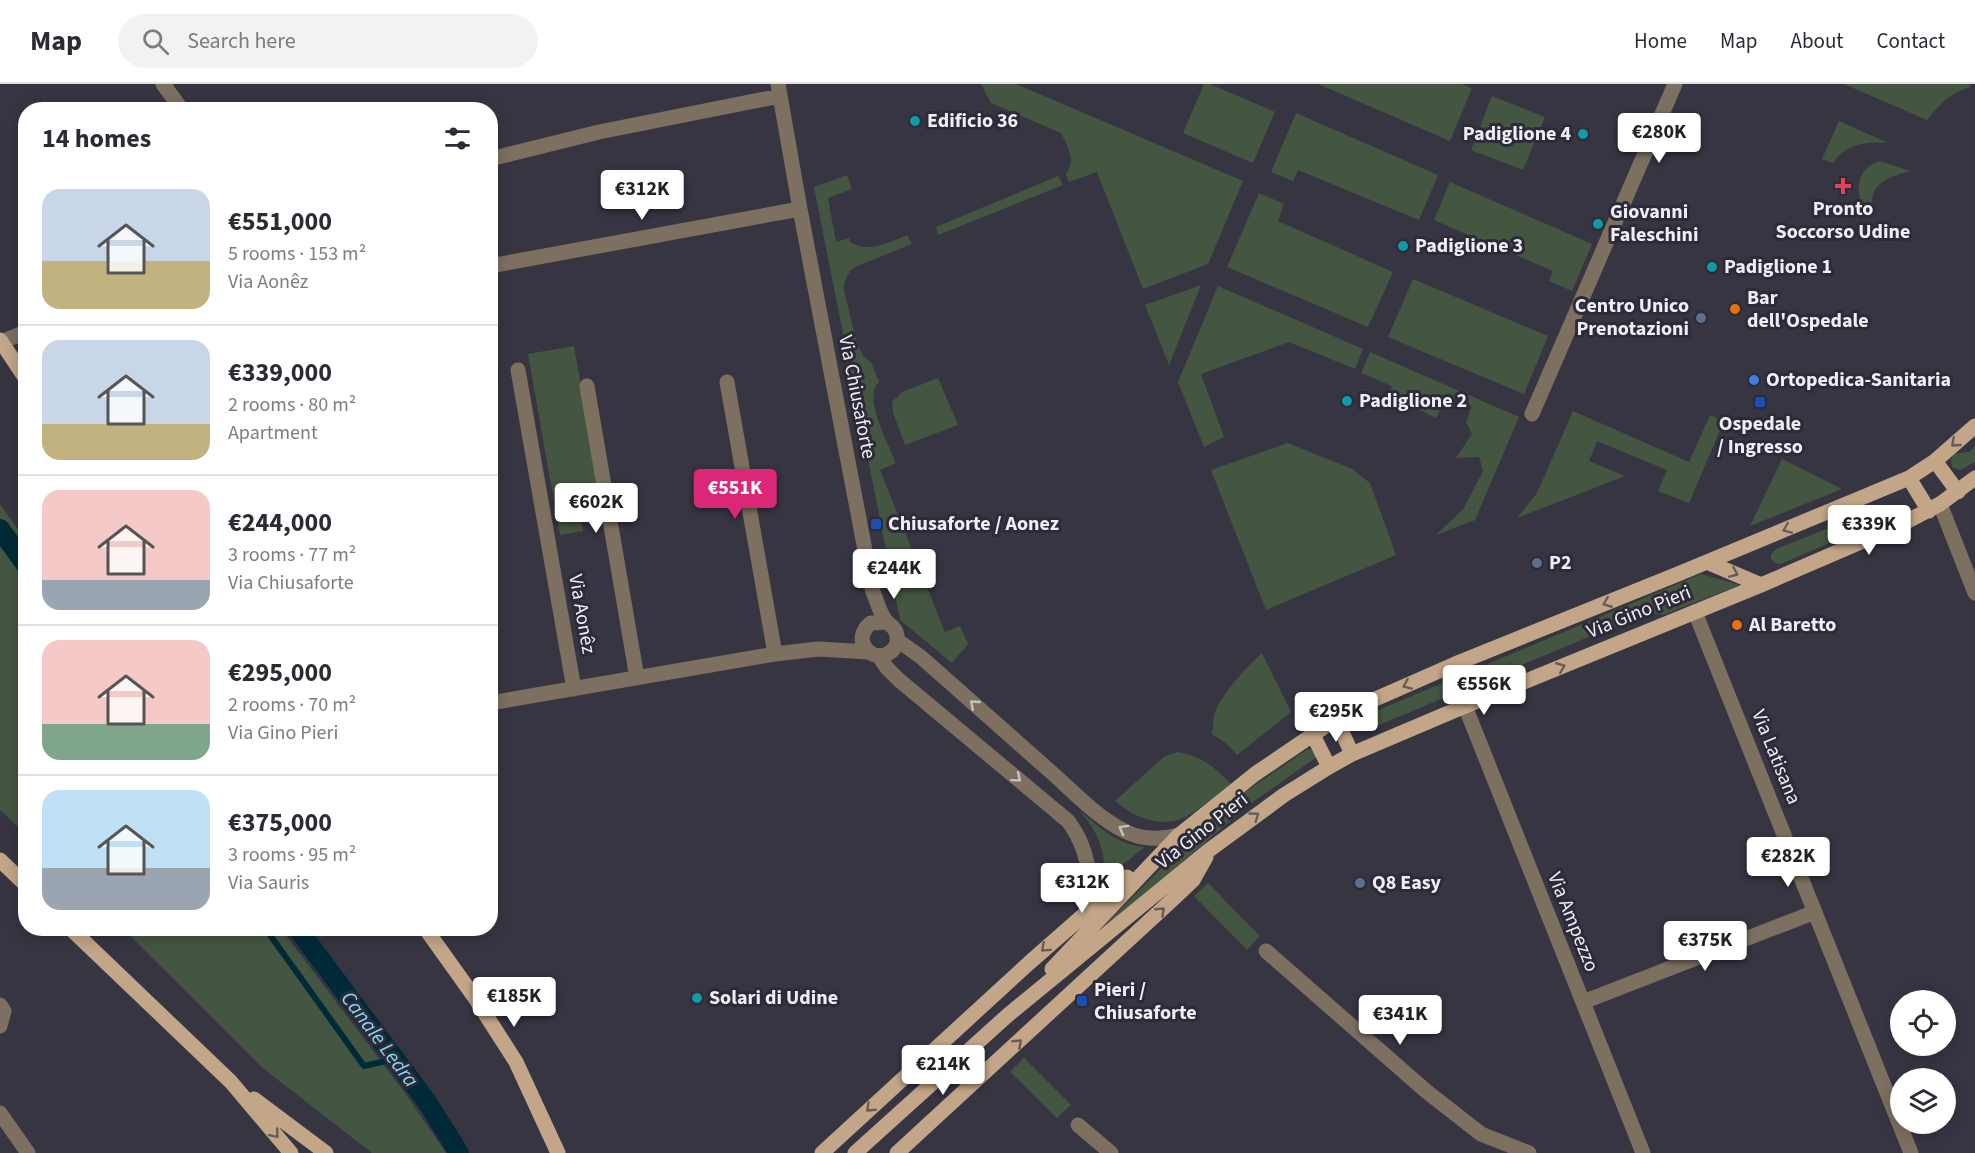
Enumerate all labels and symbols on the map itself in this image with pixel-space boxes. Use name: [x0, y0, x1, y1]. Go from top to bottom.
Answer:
place label: Edificio 36: [927, 107, 1018, 135]
pin: €280K: [1617, 113, 1701, 164]
marker: Edificio 36: [908, 114, 922, 128]
place label: Padiglione 4: [1463, 120, 1571, 148]
marker: Padiglione 4: [1576, 127, 1590, 141]
pin: €312K: [600, 170, 684, 221]
marker: Pronto Soccorso Udine: [1834, 177, 1852, 195]
place label: Pronto Soccorso Udine: [1776, 195, 1910, 246]
place label: Giovanni Faleschini: [1610, 198, 1698, 249]
marker: Giovanni Faleschini: [1591, 217, 1605, 231]
place label: Padiglione 3: [1415, 232, 1523, 260]
marker: Padiglione 3: [1396, 239, 1410, 253]
place label: Padiglione 1: [1724, 253, 1832, 281]
marker: Padiglione 1: [1705, 260, 1719, 274]
place label: Bar dell'Ospedale: [1747, 284, 1869, 335]
place label: Centro Unico Prenotazioni: [1575, 292, 1689, 343]
marker: Bar dell'Ospedale: [1728, 302, 1742, 316]
marker: Centro Unico Prenotazioni: [1694, 311, 1708, 325]
street label: Via Chiusaforte: [831, 333, 883, 461]
place label: Ortopedica-Sanitaria: [1766, 366, 1951, 394]
marker: Ortopedica-Sanitaria: [1747, 373, 1761, 387]
place label: Padiglione 2: [1359, 387, 1467, 415]
marker: Padiglione 2: [1340, 394, 1354, 408]
marker: Ospedale / Ingresso: [1753, 395, 1767, 409]
place label: Ospedale / Ingresso: [1717, 410, 1803, 461]
one-way arrow: [1951, 436, 1962, 447]
pin: €551K: [693, 469, 777, 520]
pin: €602K: [554, 483, 638, 534]
pin: €339K: [1827, 505, 1911, 556]
place label: Chiusaforte / Aonez: [888, 510, 1059, 538]
marker: Chiusaforte / Aonez: [869, 517, 883, 531]
one-way arrow: [1782, 522, 1793, 534]
pin: €244K: [852, 549, 936, 600]
place label: P2: [1549, 549, 1571, 577]
marker: P2: [1530, 556, 1544, 570]
one-way arrow: [1728, 566, 1739, 578]
street label: Via Aonêz: [561, 572, 603, 656]
street label: Via Gino Pieri: [1583, 578, 1695, 646]
one-way arrow: [1602, 595, 1613, 608]
place label: Al Baretto: [1748, 611, 1836, 639]
marker: Al Baretto: [1730, 618, 1744, 632]
one-way arrow: [1555, 662, 1566, 674]
pin: €556K: [1442, 665, 1526, 716]
one-way arrow: [1403, 677, 1414, 689]
pin: €295K: [1294, 692, 1378, 743]
one-way arrow: [970, 700, 981, 711]
street label: Via Latisana: [1744, 705, 1808, 809]
one-way arrow: [1010, 771, 1021, 782]
street label: Via Gino Pieri: [1150, 786, 1254, 876]
one-way arrow: [1249, 812, 1260, 823]
one-way arrow: [1118, 825, 1129, 836]
pin: €282K: [1746, 837, 1830, 888]
pin: €312K: [1040, 863, 1124, 914]
street label: Via Ampezzo: [1540, 868, 1606, 976]
place label: Q8 Easy: [1372, 869, 1442, 897]
marker: Q8 Easy: [1353, 876, 1367, 890]
one-way arrow: [1154, 907, 1165, 918]
pin: €375K: [1663, 921, 1747, 972]
one-way arrow: [1041, 941, 1052, 952]
place label: Pieri / Chiusaforte: [1094, 976, 1197, 1027]
pin: €185K: [472, 977, 556, 1028]
place label: Solari di Udine: [709, 984, 838, 1012]
water label: Canale Ledra: [334, 985, 426, 1093]
marker: Solari di Udine: [690, 991, 704, 1005]
marker: Pieri / Chiusaforte: [1075, 994, 1089, 1008]
pin: €341K: [1358, 995, 1442, 1046]
one-way arrow: [1011, 1039, 1022, 1050]
pin: €214K: [901, 1045, 985, 1096]
one-way arrow: [867, 1101, 878, 1112]
one-way arrow: [267, 1127, 278, 1138]

